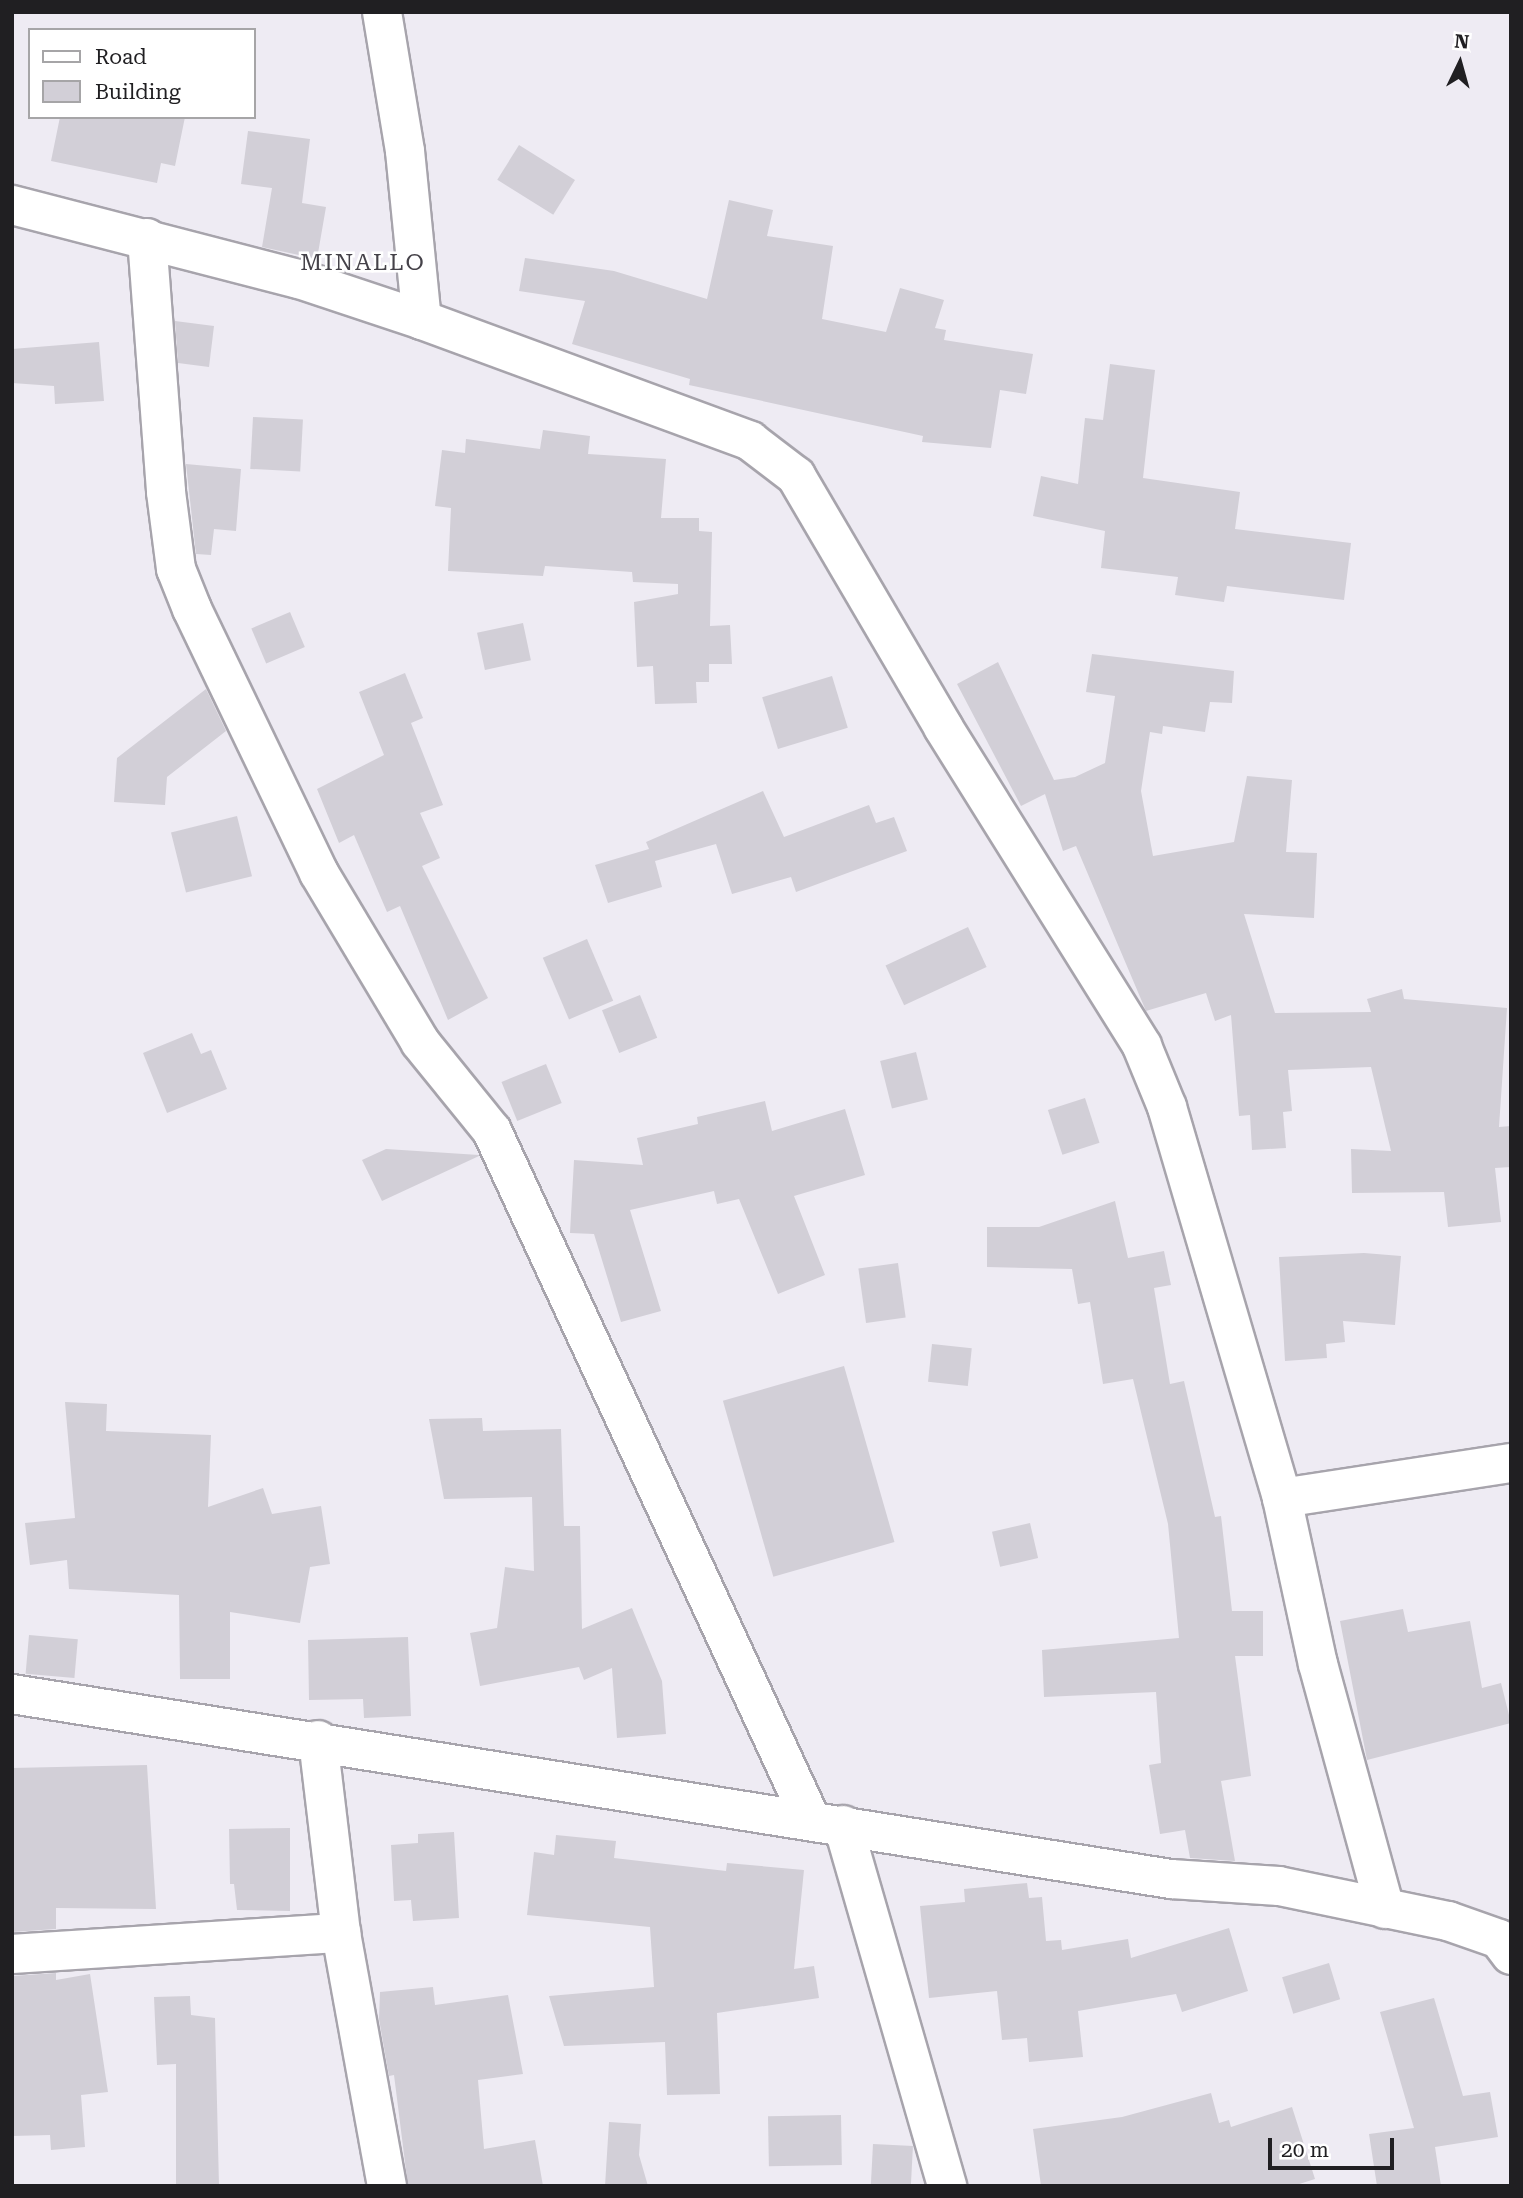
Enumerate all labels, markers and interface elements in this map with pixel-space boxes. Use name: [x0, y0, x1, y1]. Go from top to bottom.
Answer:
legend: [28, 28, 256, 119]
north arrow: [1425, 28, 1495, 98]
text: N: [1454, 29, 1470, 54]
text: Road: [95, 45, 147, 69]
text: Building: [95, 80, 181, 104]
district label: MINALLO: [301, 249, 425, 277]
scale bar: [1271, 2124, 1397, 2168]
text: 20 m: [1281, 2138, 1329, 2162]

